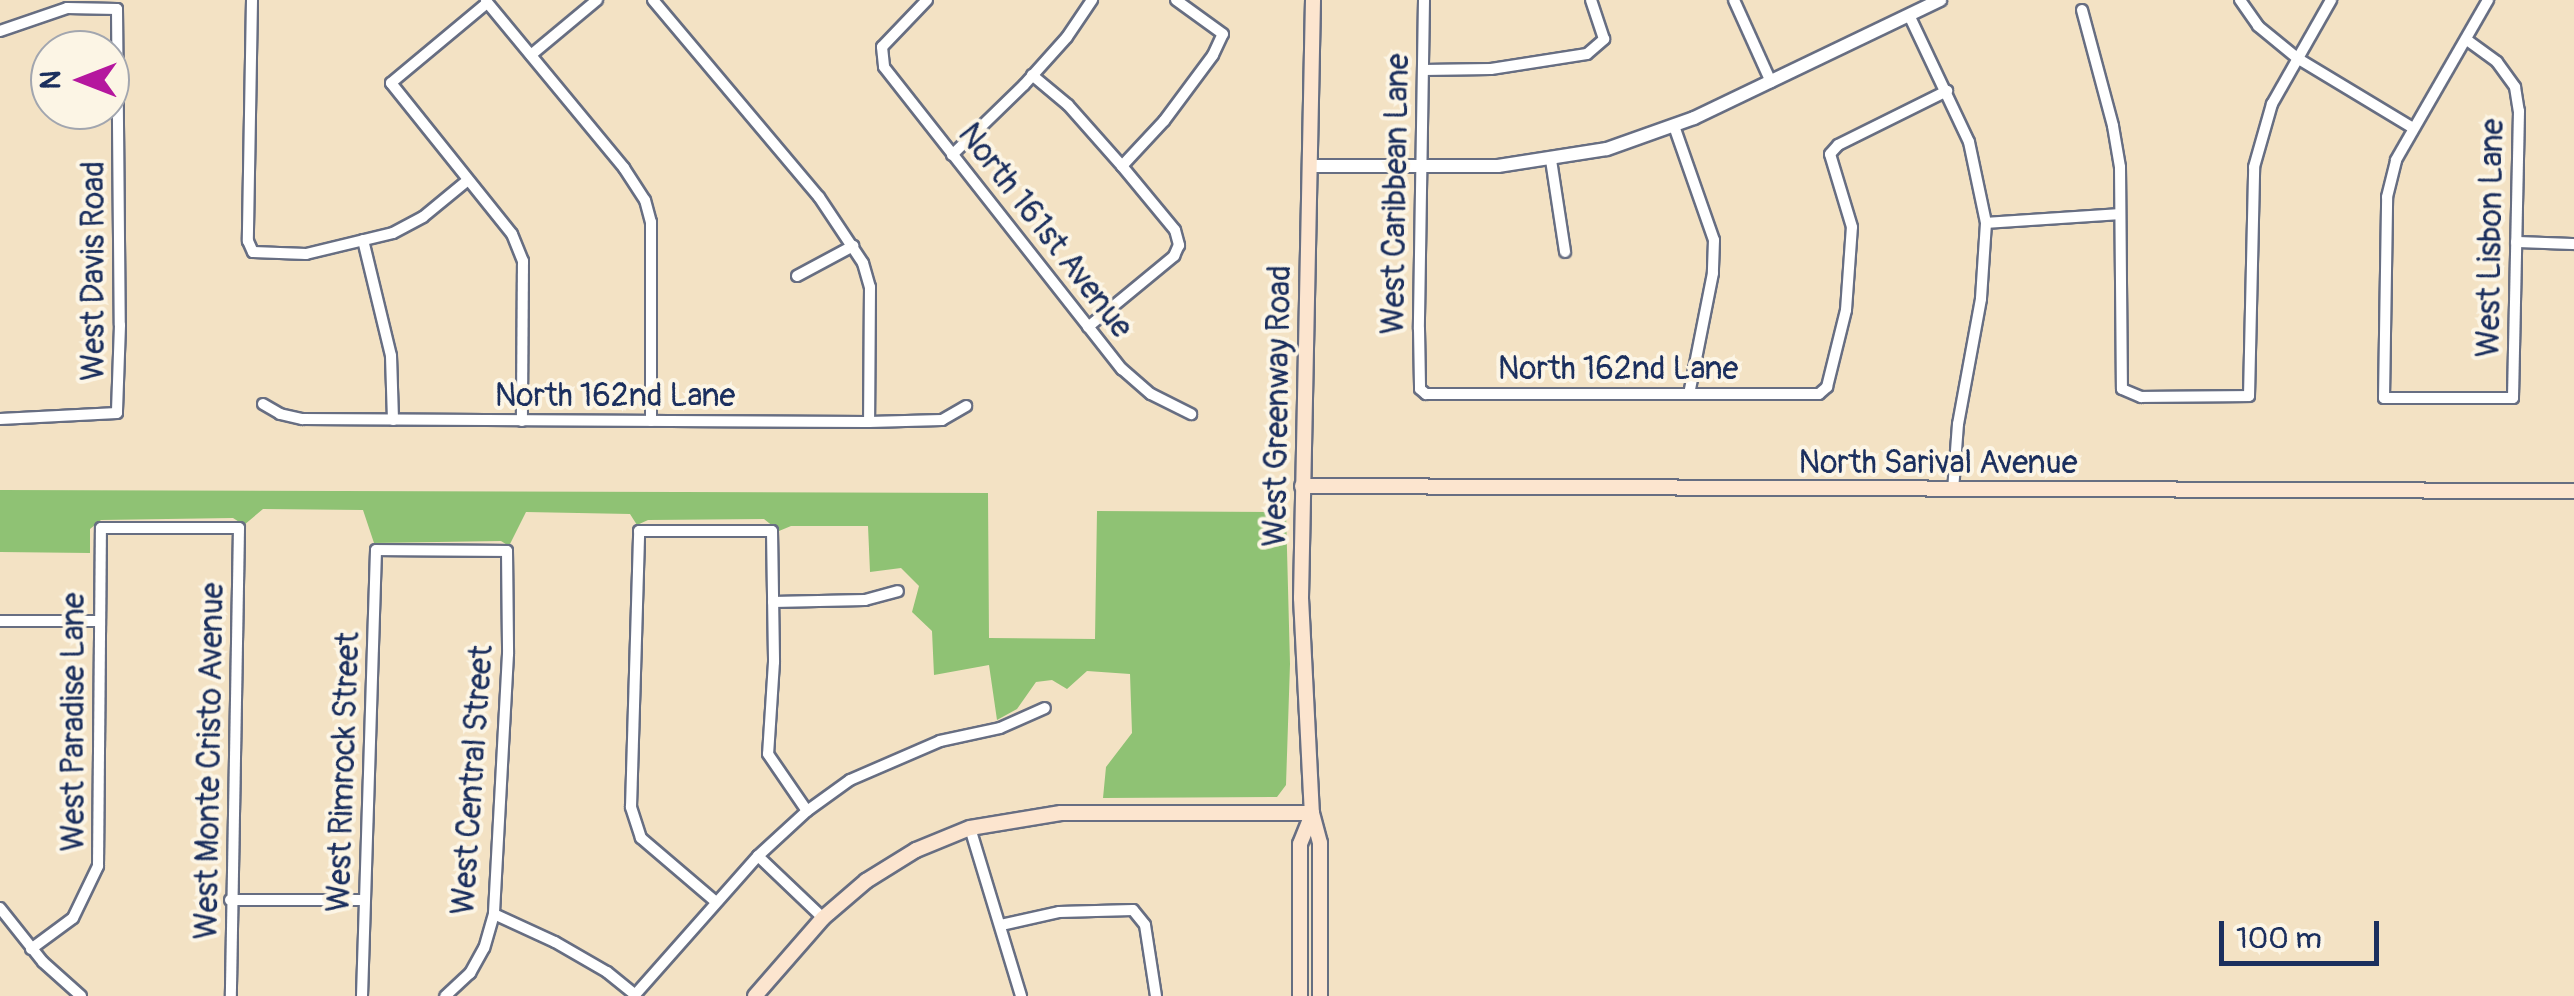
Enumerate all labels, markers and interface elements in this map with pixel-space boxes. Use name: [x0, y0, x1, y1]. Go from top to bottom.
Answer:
north arrow: [30, 30, 130, 130]
street label: West Caribbean Lane: [1374, 53, 1418, 335]
text: N: [34, 71, 69, 89]
street label: North 161st Avenue: [949, 116, 1141, 346]
street label: West Lisbon Lane: [2470, 118, 2512, 358]
street label: West Davis Road: [75, 161, 113, 381]
street label: West Greenway Road: [1256, 265, 1300, 547]
street label: North 162nd Lane: [1498, 350, 1738, 388]
street label: North 162nd Lane: [495, 377, 735, 415]
street label: North Sarival Avenue: [1799, 444, 2077, 482]
street label: West Monte Cristo Avenue: [188, 582, 232, 940]
street label: West Paradise Lane: [55, 592, 93, 852]
street label: West Rimrock Street: [320, 631, 368, 913]
street label: West Central Street: [444, 644, 502, 916]
scale bar: [2224, 901, 2384, 963]
text: 100 m: [2236, 920, 2322, 957]

